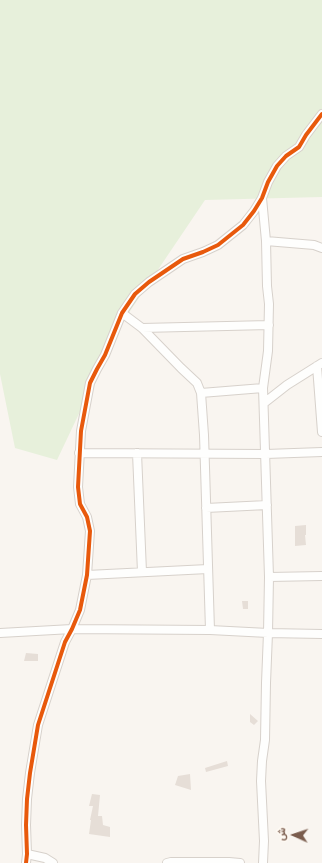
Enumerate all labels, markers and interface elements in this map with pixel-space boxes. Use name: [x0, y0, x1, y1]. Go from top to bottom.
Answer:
north arrow: [274, 815, 314, 855]
text: ش: [275, 827, 288, 841]

